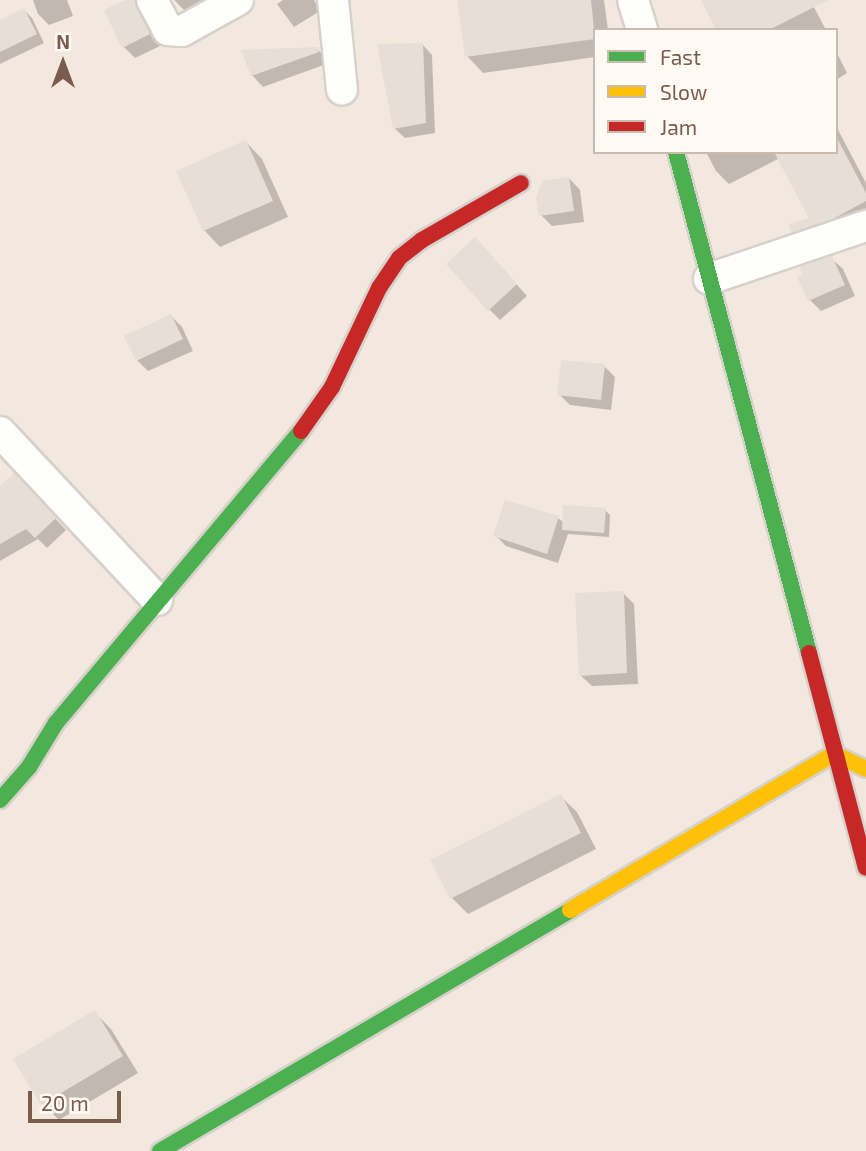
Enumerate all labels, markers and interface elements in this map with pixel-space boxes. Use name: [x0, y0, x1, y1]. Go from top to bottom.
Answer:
north arrow: [28, 28, 98, 98]
legend: [593, 28, 838, 154]
text: N: [56, 30, 70, 53]
text: Fast: [660, 44, 701, 69]
text: Slow: [660, 79, 707, 104]
text: Jam: [660, 114, 697, 139]
scale bar: [32, 1078, 124, 1122]
text: 20 m: [41, 1090, 89, 1115]

